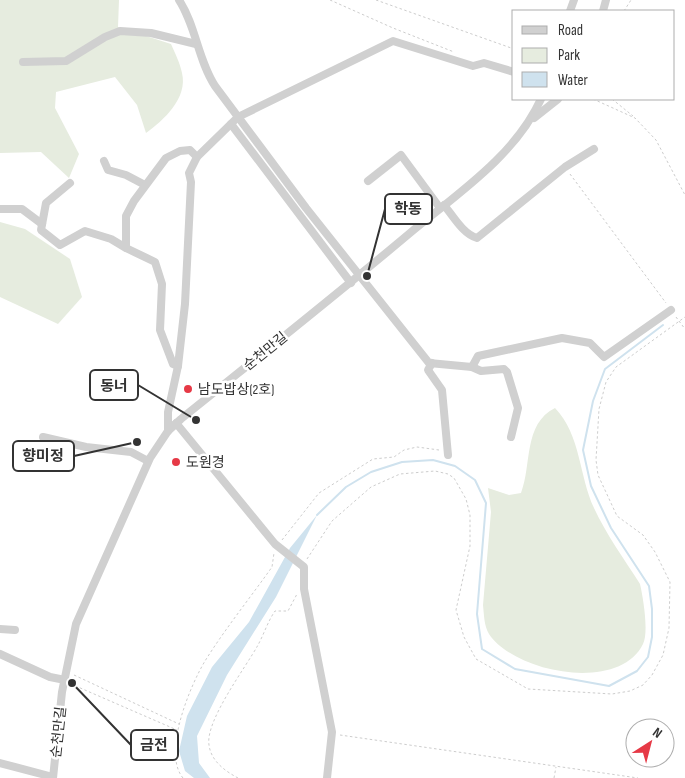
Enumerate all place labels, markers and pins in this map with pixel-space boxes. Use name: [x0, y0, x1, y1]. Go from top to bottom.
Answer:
callout: 학동: [385, 194, 432, 224]
callout: 동너: [90, 370, 138, 400]
place label: 남도밥상(2호): [198, 381, 274, 398]
marker: 남도밥상(2호): [182, 383, 194, 395]
callout: 향미정: [13, 441, 74, 471]
place label: 도원경: [186, 454, 225, 471]
marker: 도원경: [170, 456, 182, 468]
callout: 금전: [131, 730, 178, 760]

